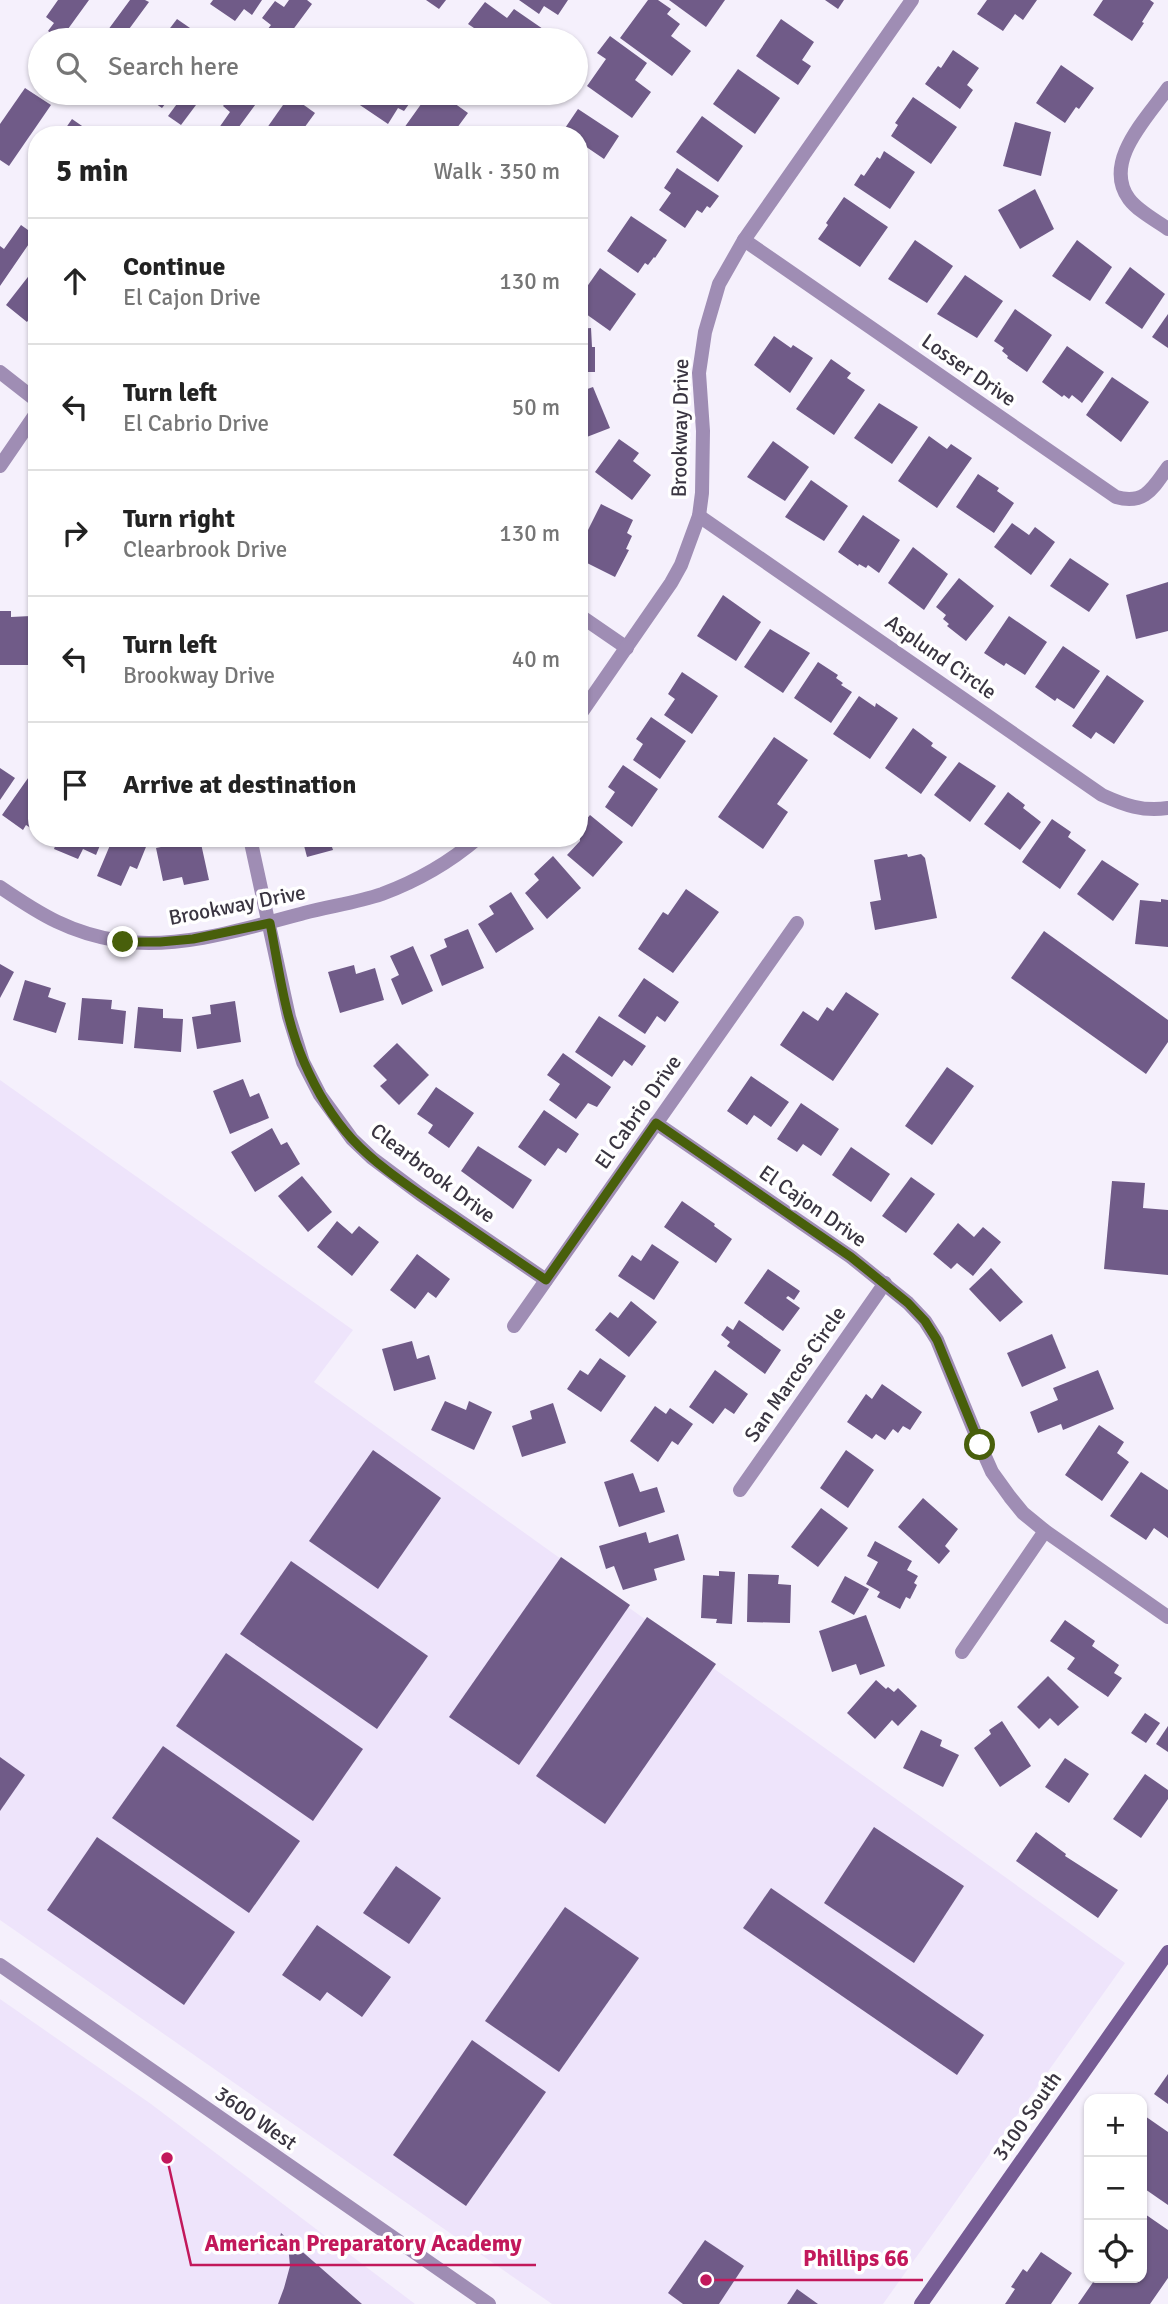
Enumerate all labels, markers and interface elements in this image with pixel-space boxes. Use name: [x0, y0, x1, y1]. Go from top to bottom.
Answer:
search box: [28, 28, 588, 105]
icon: search: [52, 48, 90, 86]
text: Search here: [108, 51, 239, 83]
text: 5 min: [56, 153, 128, 190]
text: Walk · 350 m: [434, 157, 560, 186]
text: Continue: [123, 251, 225, 283]
icon: ahead: [56, 262, 94, 300]
text: 130 m: [499, 267, 560, 296]
text: El Cajon Drive: [123, 283, 261, 312]
street label: Losser Drive: [917, 328, 1021, 412]
street label: Brookway Drive: [666, 358, 694, 498]
text: Turn left: [123, 377, 217, 409]
icon: left: [56, 388, 94, 426]
text: 50 m: [512, 393, 560, 422]
text: El Cabrio Drive: [123, 409, 269, 438]
text: Turn right: [123, 503, 235, 535]
icon: right: [56, 514, 94, 552]
text: 130 m: [499, 519, 560, 548]
text: Clearbrook Drive: [123, 535, 287, 564]
street label: Asplund Circle: [880, 609, 1002, 705]
text: Turn left: [123, 629, 217, 661]
icon: left: [56, 640, 94, 678]
text: 40 m: [512, 645, 560, 674]
text: Brookway Drive: [123, 661, 275, 690]
icon: arrive: [56, 766, 94, 804]
text: Arrive at destination: [123, 769, 356, 801]
street label: Brookway Drive: [166, 879, 308, 931]
route end: [107, 926, 138, 957]
street label: El Cabrio Drive: [589, 1050, 687, 1174]
street label: Clearbrook Drive: [365, 1118, 501, 1228]
street label: El Cajon Drive: [754, 1159, 872, 1253]
street label: San Marcos Circle: [738, 1301, 852, 1447]
route start: [964, 1429, 995, 1460]
street label: 3100 South: [987, 2066, 1067, 2166]
street label: 3600 West: [210, 2080, 302, 2156]
map controls: [1084, 2094, 1147, 2283]
button: +: [1084, 2094, 1147, 2157]
button: −: [1084, 2157, 1147, 2220]
button: locate: [1084, 2220, 1147, 2283]
callout: American Preparatory Academy: [191, 2221, 536, 2265]
text: American Preparatory Academy: [204, 2229, 522, 2258]
callout: Phillips 66: [789, 2236, 923, 2280]
text: Phillips 66: [803, 2244, 909, 2273]

